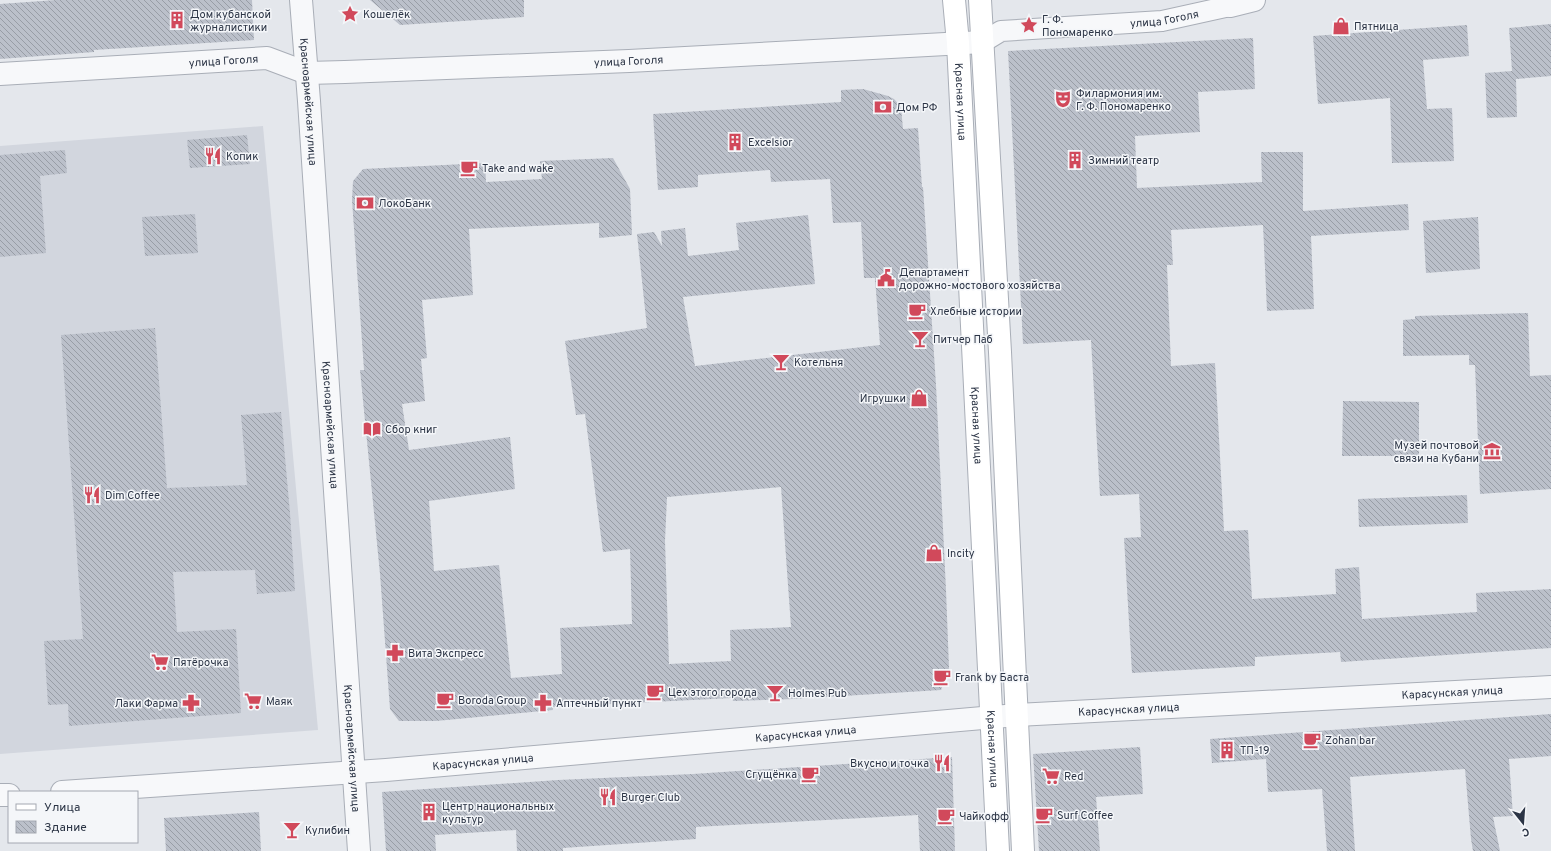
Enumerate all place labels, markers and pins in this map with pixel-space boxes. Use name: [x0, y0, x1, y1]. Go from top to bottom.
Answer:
place icon: Кошелёк: [340, 4, 360, 24]
place label: Дом кубанской журналистики: [190, 8, 271, 35]
place label: Кошелёк: [363, 8, 410, 22]
building icon: Дом кубанской журналистики: [167, 10, 187, 30]
place label: Г. Ф. Пономаренко: [1042, 13, 1113, 40]
place icon: Г. Ф. Пономаренко: [1019, 15, 1039, 35]
shop icon: Пятница: [1331, 16, 1351, 36]
place label: Пятница: [1354, 20, 1399, 34]
place label: Филармония им. Г. Ф. Пономаренко: [1076, 87, 1171, 114]
theatre icon: Филармония им. Г. Ф. Пономаренко: [1053, 89, 1073, 109]
bank icon: Дом РФ: [873, 97, 893, 117]
place label: Дом РФ: [896, 101, 938, 115]
building icon: Excelsior: [725, 132, 745, 152]
place label: Excelsior: [748, 136, 793, 150]
restaurant icon: Копик: [203, 146, 223, 166]
place label: Копик: [226, 150, 258, 164]
building icon: Зимний театр: [1065, 150, 1085, 170]
place label: Зимний театр: [1088, 154, 1159, 168]
cafe icon: Take and wake: [459, 158, 479, 178]
place label: Take and wake: [482, 162, 554, 176]
bank icon: ЛокоБанк: [355, 193, 375, 213]
place label: ЛокоБанк: [378, 197, 431, 211]
place label: Департамент дорожно-мостового хозяйства: [899, 266, 1061, 293]
public building icon: Департамент дорожно-мостового хозяйства: [876, 268, 896, 288]
cafe icon: Хлебные истории: [907, 301, 927, 321]
place label: Хлебные истории: [930, 305, 1022, 319]
bar icon: Питчер Паб: [910, 329, 930, 349]
place label: Питчер Паб: [933, 333, 993, 347]
bar icon: Котельня: [771, 352, 791, 372]
place label: Котельня: [794, 356, 843, 370]
shop icon: Игрушки: [909, 388, 929, 408]
place label: Игрушки: [860, 392, 906, 406]
library icon: Сбор книг: [362, 419, 382, 439]
place label: Сбор книг: [385, 423, 438, 437]
place label: Музей почтовой связи на Кубани: [1394, 439, 1479, 466]
museum icon: Музей почтовой связи на Кубани: [1482, 441, 1502, 461]
restaurant icon: Dim Coffee: [82, 485, 102, 505]
place label: Dim Coffee: [105, 489, 160, 503]
shop icon: Incity: [924, 543, 944, 563]
place label: Incity: [947, 547, 975, 561]
pharmacy icon: Вита Экспресс: [385, 643, 405, 663]
place label: Вита Экспресс: [408, 647, 484, 661]
supermarket icon: Пятёрочка: [150, 652, 170, 672]
place label: Пятёрочка: [173, 656, 229, 670]
cafe icon: Frank by Баста: [932, 667, 952, 687]
place label: Frank by Баста: [955, 671, 1029, 685]
cafe icon: Цех этого города: [645, 682, 665, 702]
bar icon: Holmes Pub: [765, 683, 785, 703]
place label: Цех этого города: [668, 686, 757, 700]
place label: Holmes Pub: [788, 687, 847, 701]
cafe icon: Boroda Group: [435, 690, 455, 710]
supermarket icon: Маяк: [243, 691, 263, 711]
pharmacy icon: Лаки Фарма: [181, 693, 201, 713]
pharmacy icon: Аптечный пункт: [533, 693, 553, 713]
place label: Boroda Group: [458, 694, 526, 708]
place label: Маяк: [266, 695, 293, 709]
place label: Лаки Фарма: [115, 697, 178, 711]
place label: Аптечный пункт: [556, 697, 642, 711]
cafe icon: Zohan bar: [1302, 730, 1322, 750]
place label: Zohan bar: [1325, 734, 1376, 748]
building icon: ТП-19: [1217, 740, 1237, 760]
place label: ТП-19: [1240, 744, 1270, 758]
restaurant icon: Вкусно и точка: [932, 753, 952, 773]
place label: Вкусно и точка: [850, 757, 929, 771]
cafe icon: Сгущёнка: [800, 764, 820, 784]
supermarket icon: Red: [1041, 766, 1061, 786]
place label: Сгущёнка: [745, 768, 797, 782]
place label: Red: [1064, 770, 1083, 784]
restaurant icon: Burger Club: [598, 787, 618, 807]
place label: Burger Club: [621, 791, 680, 805]
place label: Центр национальных культур: [442, 800, 555, 827]
building icon: Центр национальных культур: [419, 802, 439, 822]
cafe icon: Surf Coffee: [1034, 805, 1054, 825]
cafe icon: Чайкофф: [936, 806, 956, 826]
place label: Surf Coffee: [1057, 809, 1113, 823]
place label: Чайкофф: [959, 810, 1009, 824]
bar icon: Кулибин: [282, 820, 302, 840]
place label: Кулибин: [305, 824, 350, 838]

